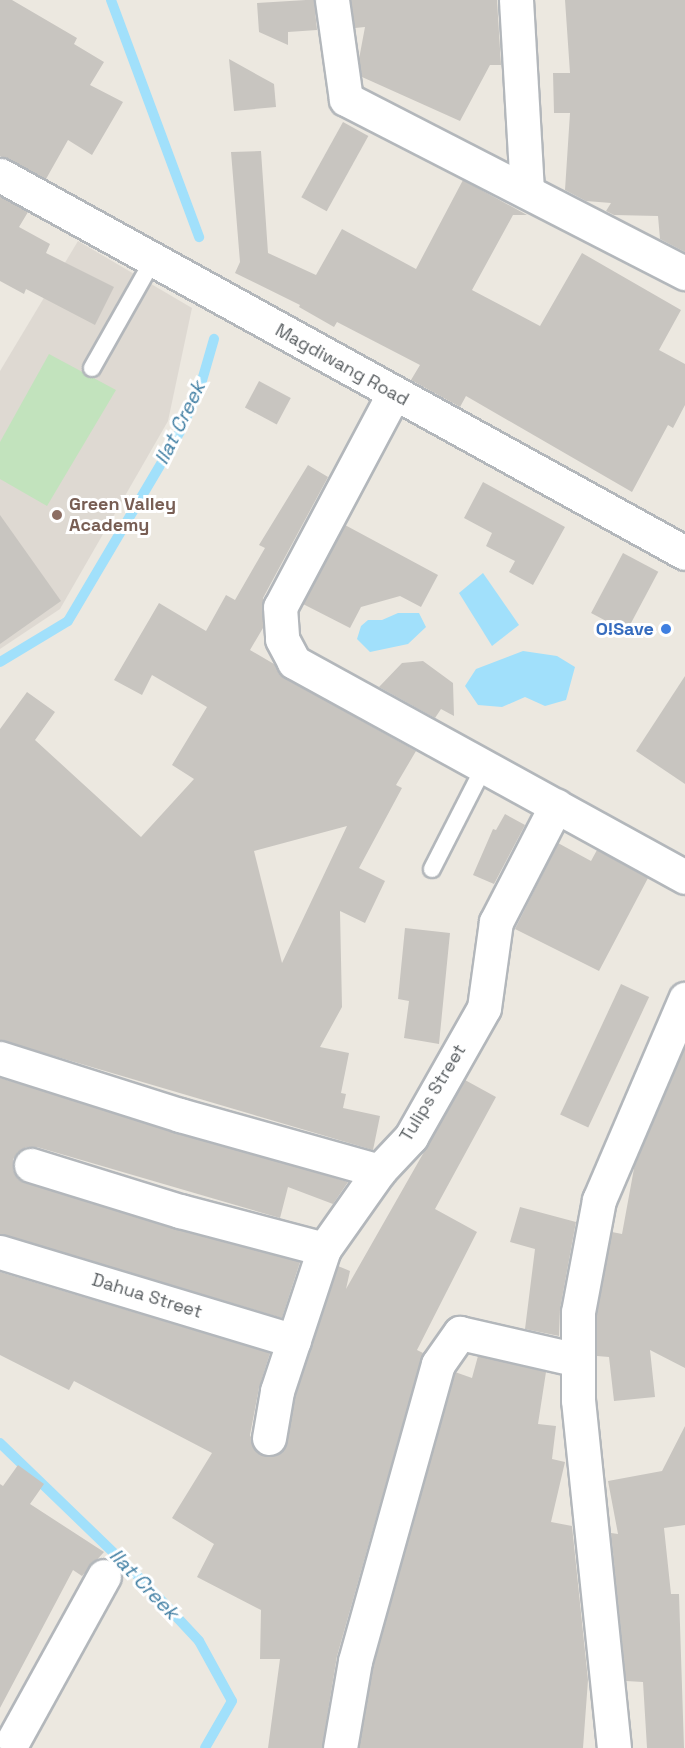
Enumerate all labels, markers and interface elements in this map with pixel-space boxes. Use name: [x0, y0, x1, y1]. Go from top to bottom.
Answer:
street label: Magdiwang Road: [271, 319, 413, 411]
water label: Ilat Creek: [150, 378, 210, 468]
place label: Green Valley Academy: [69, 494, 176, 536]
marker: Green Valley Academy: [50, 508, 64, 522]
place label: O!Save: [596, 618, 654, 640]
marker: O!Save: [659, 622, 673, 636]
street label: Tulips Street: [395, 1040, 471, 1146]
street label: Dahua Street: [89, 1269, 205, 1323]
water label: Ilat Creek: [104, 1543, 184, 1625]

